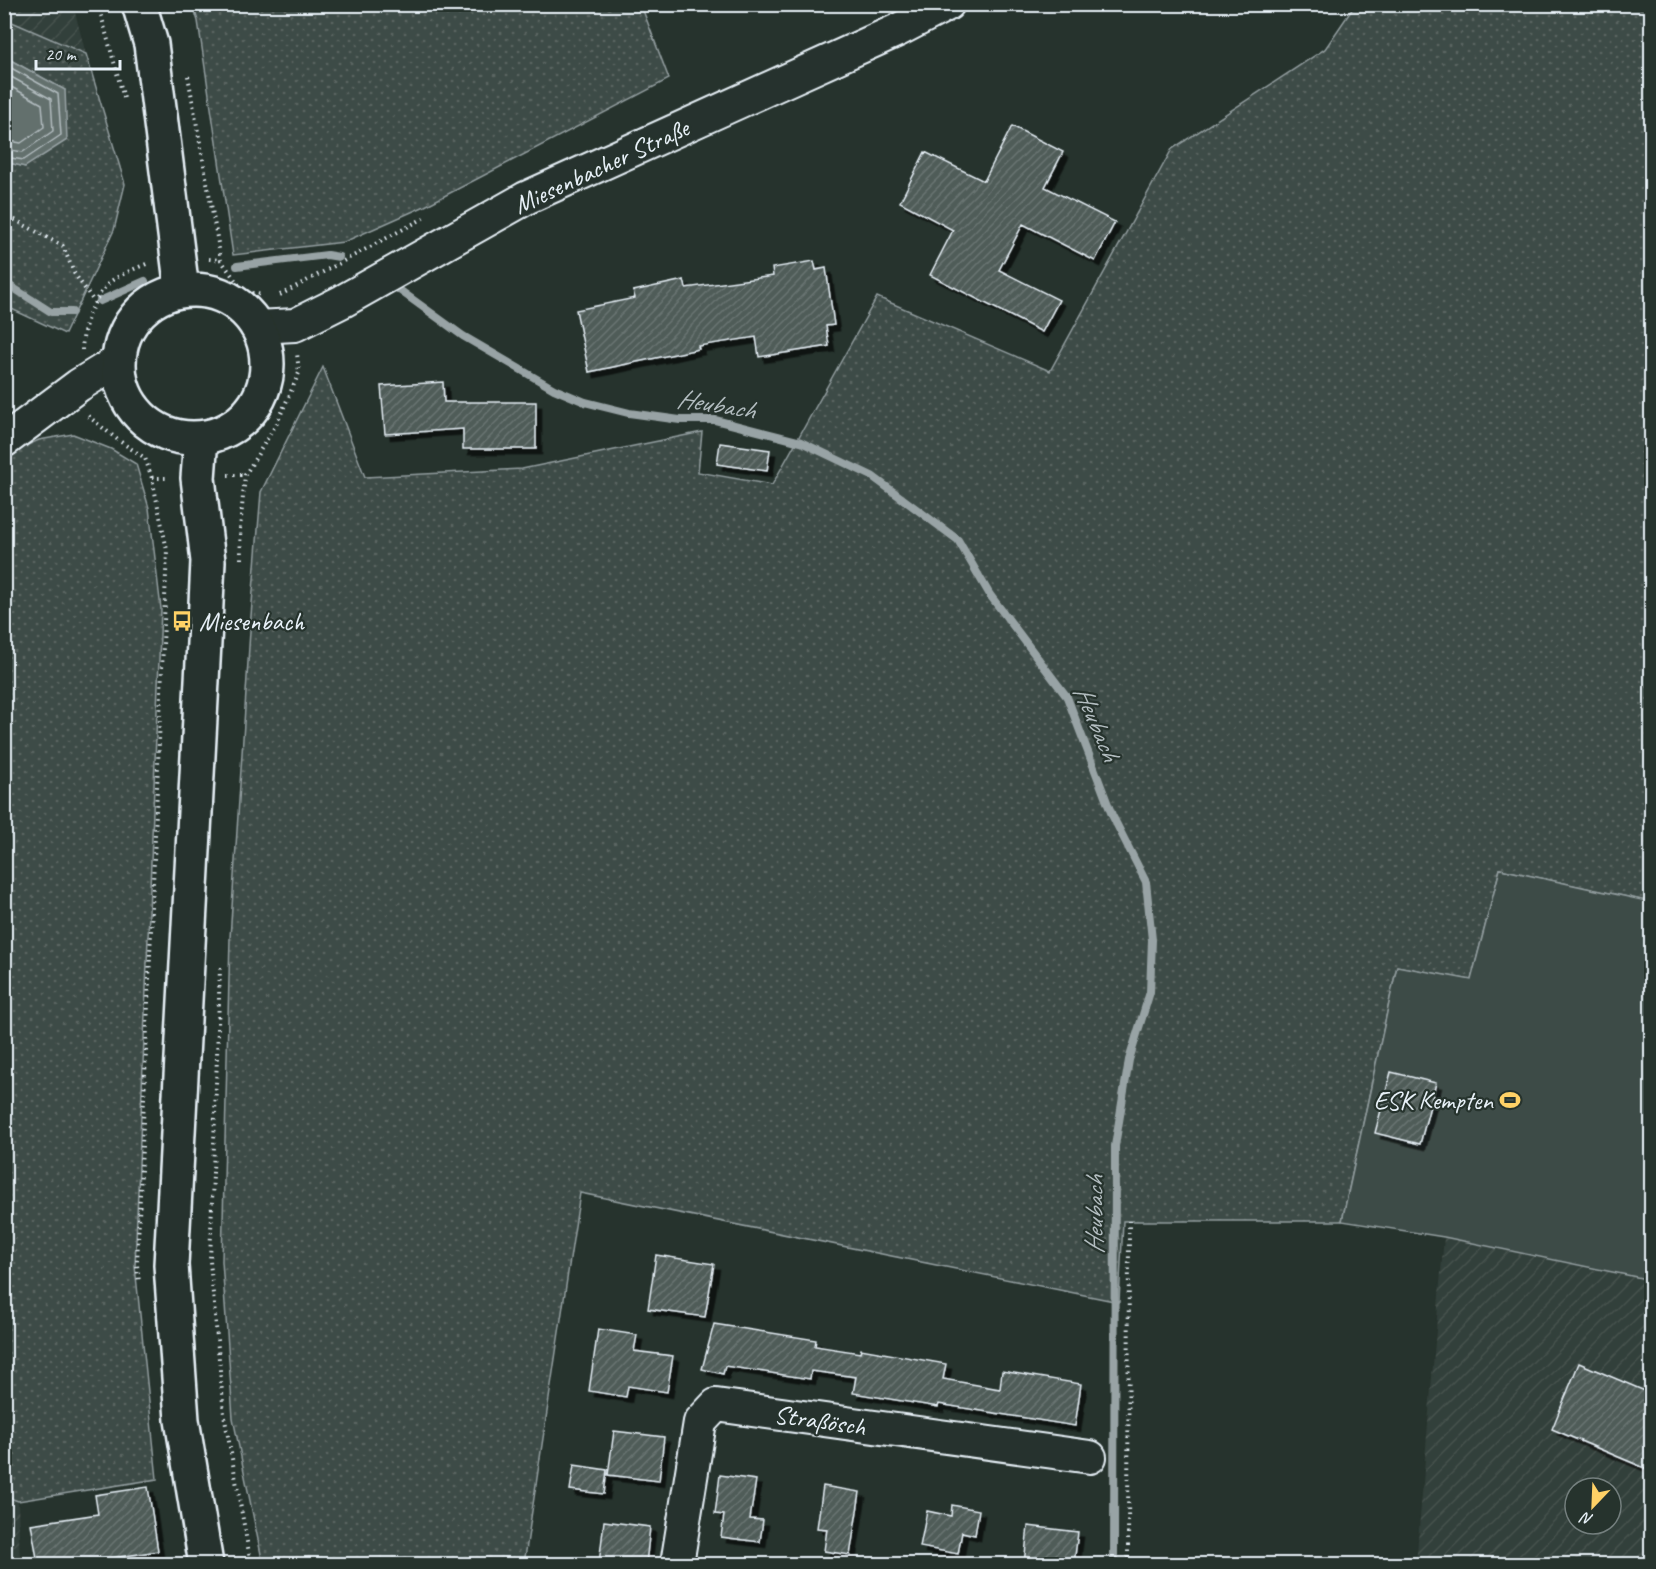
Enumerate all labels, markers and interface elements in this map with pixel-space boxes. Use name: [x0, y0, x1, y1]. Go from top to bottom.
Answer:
scale bar: [36, 33, 120, 71]
text: 20 m: [45, 43, 78, 65]
street label: Miesenbacher Straße: [508, 110, 696, 221]
water label: Heubach: [675, 381, 759, 427]
place label: Miesenbach: [199, 605, 305, 638]
bus stop icon: Miesenbach: [170, 609, 194, 633]
water label: Heubach: [1066, 680, 1129, 767]
place label: ESK Kempten: [1374, 1084, 1494, 1117]
sports icon: ESK Kempten: [1498, 1088, 1522, 1112]
water label: Heubach: [1077, 1174, 1111, 1254]
street label: Straßösch: [772, 1398, 869, 1443]
north arrow: [1563, 1476, 1623, 1536]
text: N: [1576, 1507, 1596, 1530]

